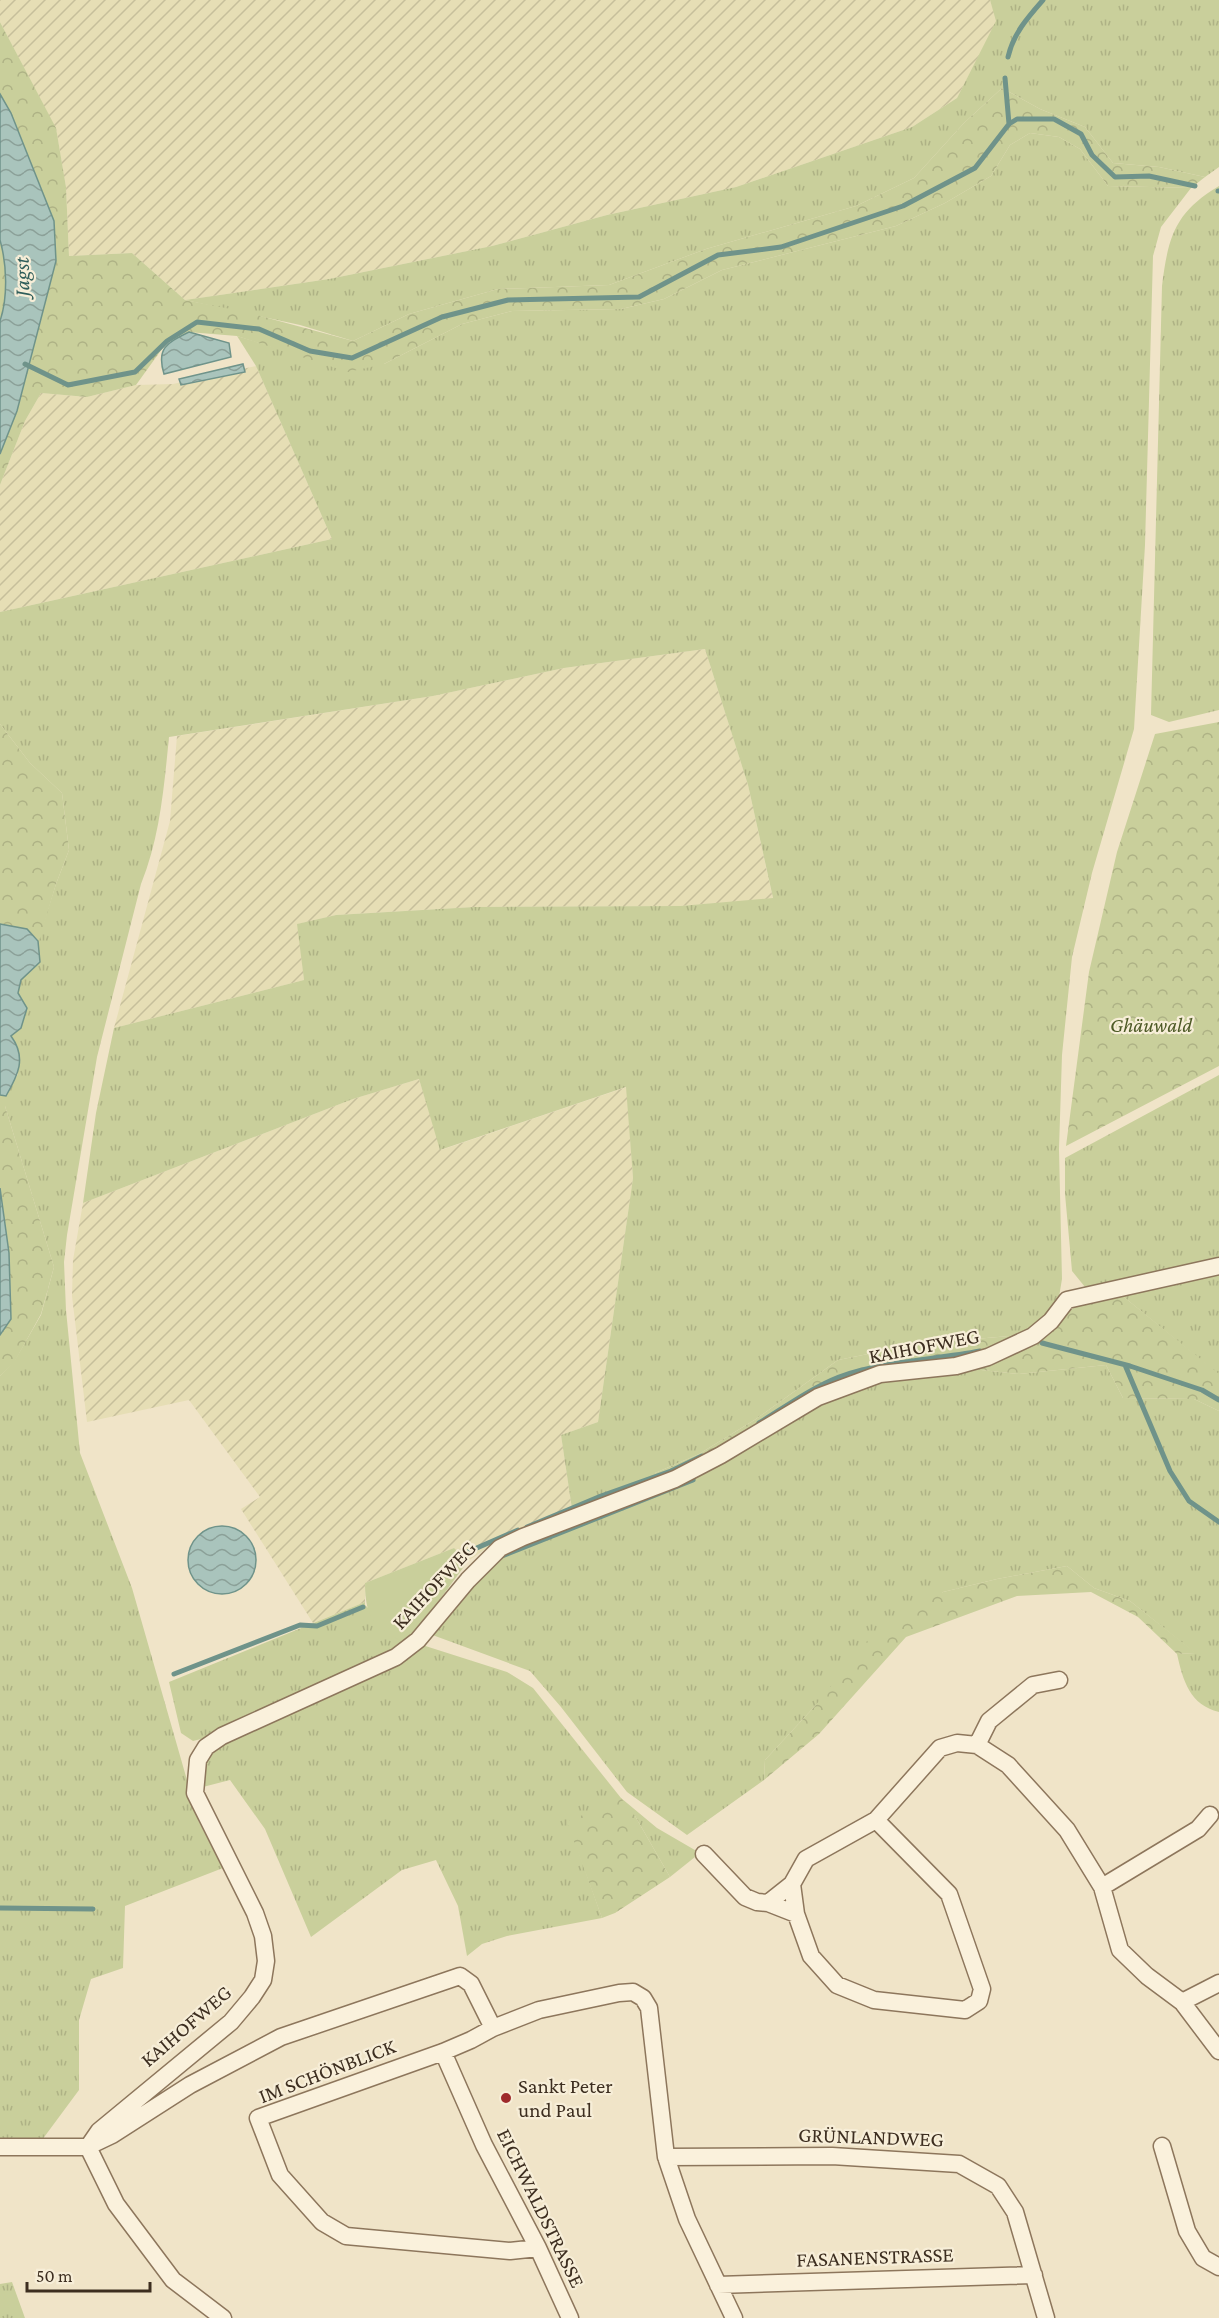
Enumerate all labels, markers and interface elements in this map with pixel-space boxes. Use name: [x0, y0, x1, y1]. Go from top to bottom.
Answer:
water label: Jagst: [9, 256, 34, 301]
park label: Ghäuwald: [1110, 1013, 1193, 1037]
street label: KAIHOFWEG: [867, 1324, 981, 1368]
street label: KAIHOFWEG: [387, 1536, 481, 1634]
street label: KAIHOFWEG: [136, 1980, 236, 2072]
street label: IM SCHÖNBLICK: [255, 2034, 400, 2108]
place label: Sankt Peter und Paul: [518, 2074, 613, 2122]
marker: Sankt Peter und Paul: [499, 2091, 513, 2105]
street label: GRÜNLANDWEG: [798, 2122, 944, 2152]
street label: EICHWALDSTRASSE: [492, 2125, 590, 2291]
street label: FASANENSTRASSE: [796, 2242, 954, 2272]
scale bar: [27, 2255, 150, 2293]
text: 50 m: [36, 2266, 73, 2286]

